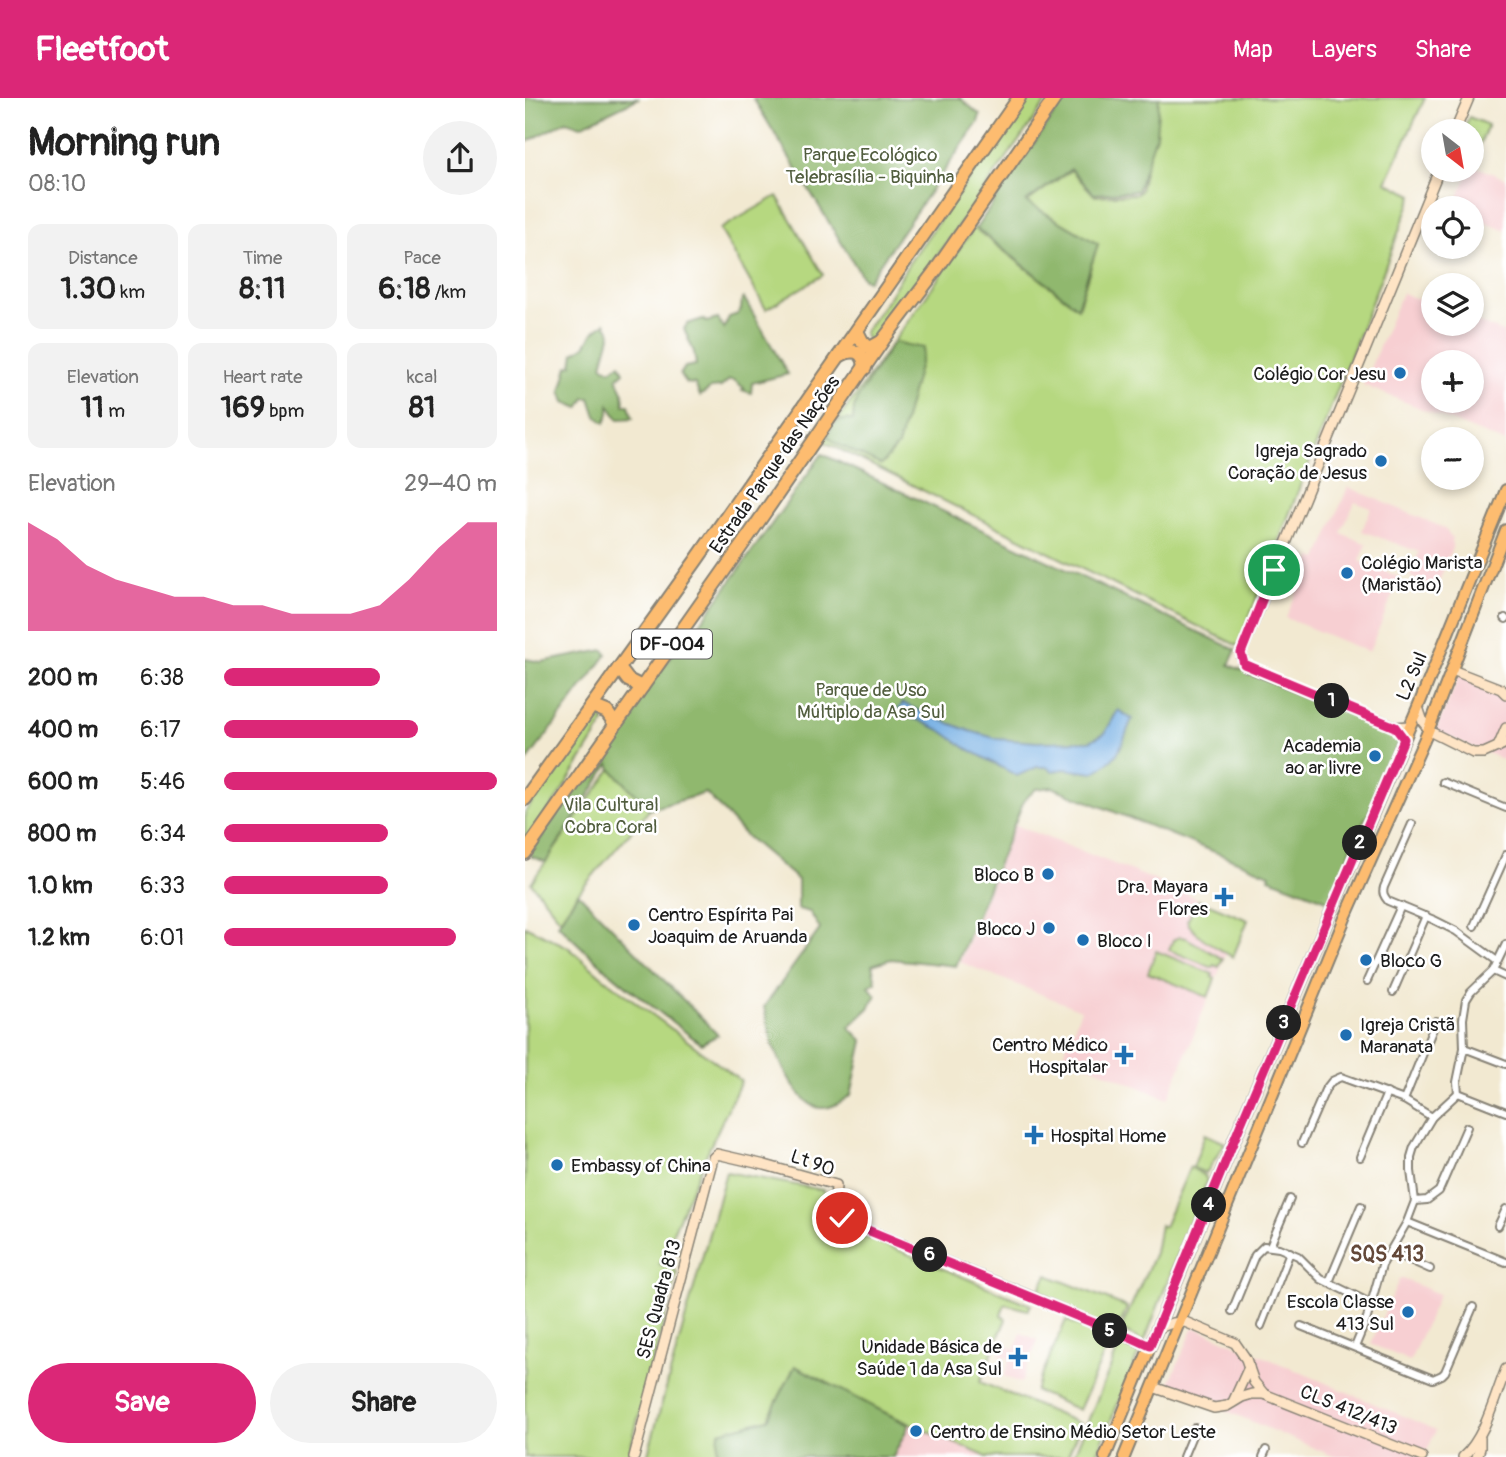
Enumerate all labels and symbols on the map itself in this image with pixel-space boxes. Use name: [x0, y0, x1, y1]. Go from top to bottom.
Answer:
north arrow: [1421, 119, 1484, 182]
park label: Parque Ecológico Telebrasília - Biquinha: [786, 143, 955, 189]
place label: Colégio Cor Jesu: [1253, 362, 1386, 386]
marker: Colégio Cor Jesu: [1392, 365, 1408, 381]
street label: Estrada Parque das Nações: [704, 371, 846, 558]
place label: Igreja Sagrado Coração de Jesus: [1228, 439, 1368, 485]
marker: Igreja Sagrado Coração de Jesus: [1373, 453, 1389, 469]
pin: [1244, 540, 1304, 600]
place label: Colégio Marista (Maristão): [1361, 551, 1483, 597]
marker: Colégio Marista (Maristão): [1339, 565, 1355, 581]
road number: DF-004: [632, 630, 712, 658]
street label: L2 Sul: [1391, 648, 1433, 704]
park label: Parque de Uso Múltiplo da Asa Sul: [797, 678, 945, 724]
pin: 1: [1315, 684, 1349, 718]
place label: Academia ao ar livre: [1282, 734, 1362, 780]
marker: Academia ao ar livre: [1367, 748, 1383, 764]
park label: Vila Cultural Cobra Coral: [563, 793, 659, 839]
pin: 2: [1343, 826, 1377, 860]
place label: Bloco B: [974, 863, 1034, 887]
marker: Bloco B: [1040, 866, 1056, 882]
place label: Dra. Mayara Flores: [1117, 875, 1208, 921]
marker: Dra. Mayara Flores: [1214, 887, 1234, 907]
place label: Centro Espírita Pai Joaquim de Aruanda: [648, 903, 807, 949]
marker: Centro Espírita Pai Joaquim de Aruanda: [626, 917, 642, 933]
place label: Bloco J: [976, 917, 1035, 941]
marker: Bloco J: [1041, 920, 1057, 936]
place label: Bloco I: [1097, 929, 1152, 953]
marker: Bloco I: [1075, 932, 1091, 948]
place label: Bloco G: [1380, 949, 1442, 973]
marker: Bloco G: [1358, 952, 1374, 968]
pin: 3: [1267, 1006, 1301, 1040]
place label: Igreja Cristã Maranata: [1360, 1013, 1456, 1059]
marker: Igreja Cristã Maranata: [1338, 1027, 1354, 1043]
place label: Centro Médico Hospitalar: [992, 1033, 1108, 1079]
marker: Centro Médico Hospitalar: [1114, 1045, 1134, 1065]
place label: Hospital Home: [1050, 1124, 1167, 1148]
marker: Hospital Home: [1024, 1125, 1044, 1145]
street label: Lt 90: [787, 1144, 838, 1182]
place label: Embassy of China: [571, 1154, 711, 1178]
marker: Embassy of China: [549, 1157, 565, 1173]
pin: [812, 1188, 872, 1248]
pin: 4: [1191, 1188, 1227, 1222]
street label: SES Quadra 813: [631, 1237, 686, 1362]
pin: 6: [913, 1238, 947, 1272]
district label: SQS 413: [1350, 1241, 1424, 1268]
place label: Escola Classe 413 Sul: [1287, 1290, 1395, 1336]
marker: Escola Classe 413 Sul: [1400, 1304, 1416, 1320]
pin: 5: [1093, 1314, 1127, 1348]
place label: Unidade Básica de Saúde 1 da Asa Sul: [856, 1335, 1003, 1381]
marker: Unidade Básica de Saúde 1 da Asa Sul: [1008, 1347, 1028, 1367]
street label: CLS 412/413: [1297, 1380, 1401, 1440]
place label: Centro de Ensino Médio Setor Leste: [930, 1420, 1216, 1444]
marker: Centro de Ensino Médio Setor Leste: [908, 1423, 924, 1439]

